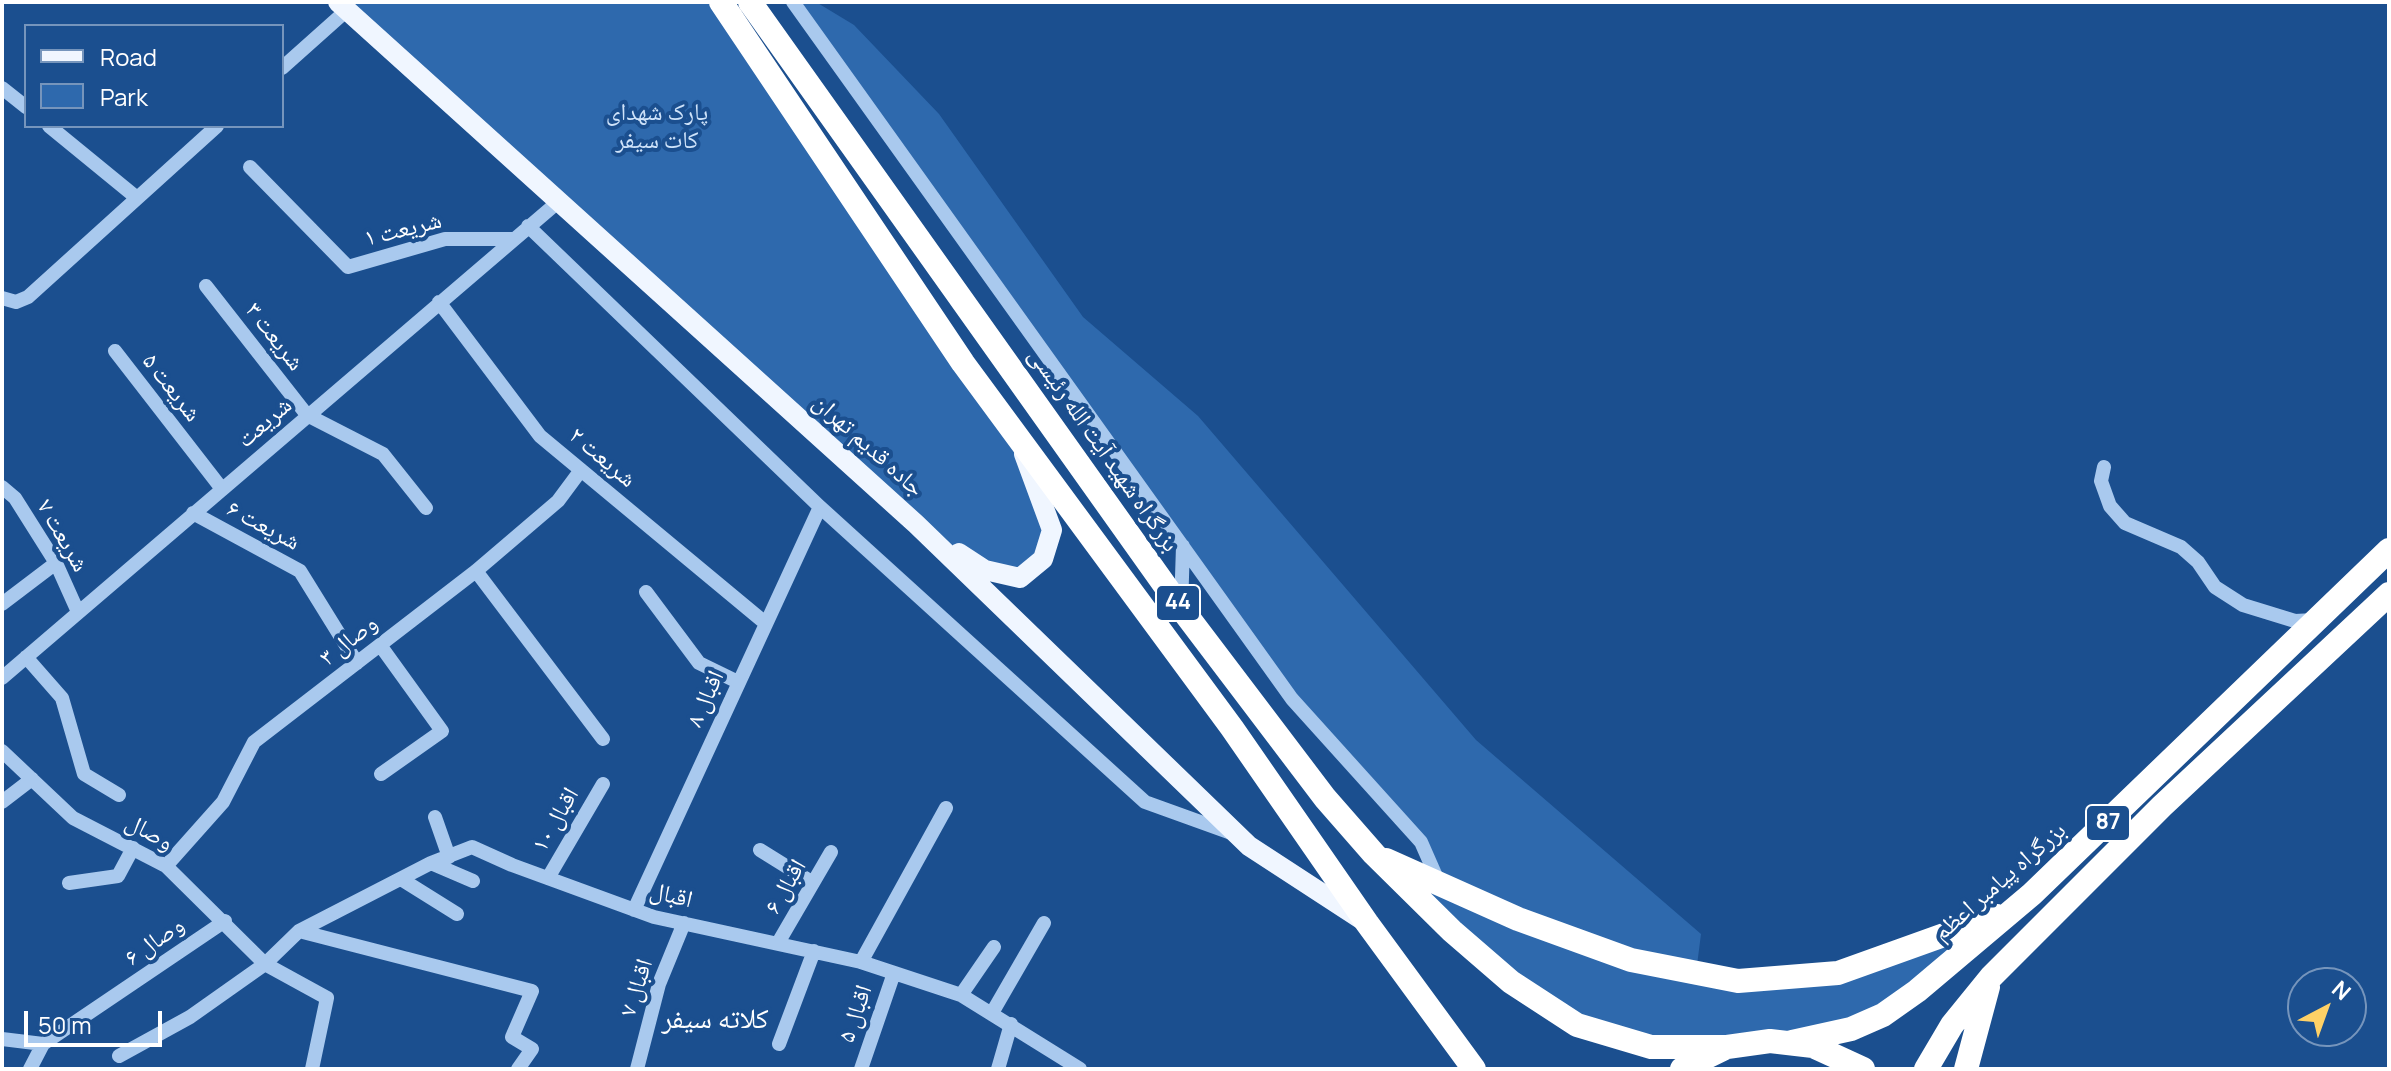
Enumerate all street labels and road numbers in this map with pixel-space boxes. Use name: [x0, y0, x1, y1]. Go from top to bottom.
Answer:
street label: شریعت ۱: [361, 206, 445, 254]
street label: شریعت ۳: [238, 297, 310, 377]
street label: بزرگراه شهید آیت الله رئیسی: [1022, 342, 1184, 558]
street label: شریعت ۵: [135, 348, 207, 428]
street label: جاده قدیم تهران: [806, 389, 930, 503]
street label: شریعت: [232, 391, 298, 455]
street label: شریعت ۲: [563, 422, 641, 494]
street label: شریعت ۷: [30, 495, 94, 577]
street label: شریعت ۶: [221, 495, 305, 557]
road number: 44: [1156, 585, 1200, 621]
street label: وصال ۳: [314, 609, 384, 673]
street label: اقبال ۸: [681, 666, 731, 732]
street label: اقبال ۱۰: [526, 783, 586, 857]
road number: 87: [2086, 805, 2130, 841]
street label: وصال: [120, 808, 178, 858]
street label: بزرگراه پیامبر اعظم: [1928, 817, 2072, 947]
street label: اقبال ۶: [759, 854, 813, 920]
street label: اقبال: [647, 877, 695, 915]
street label: وصال ۶: [120, 911, 190, 973]
street label: اقبال ۷: [614, 956, 660, 1020]
street label: اقبال ۵: [833, 982, 879, 1046]

